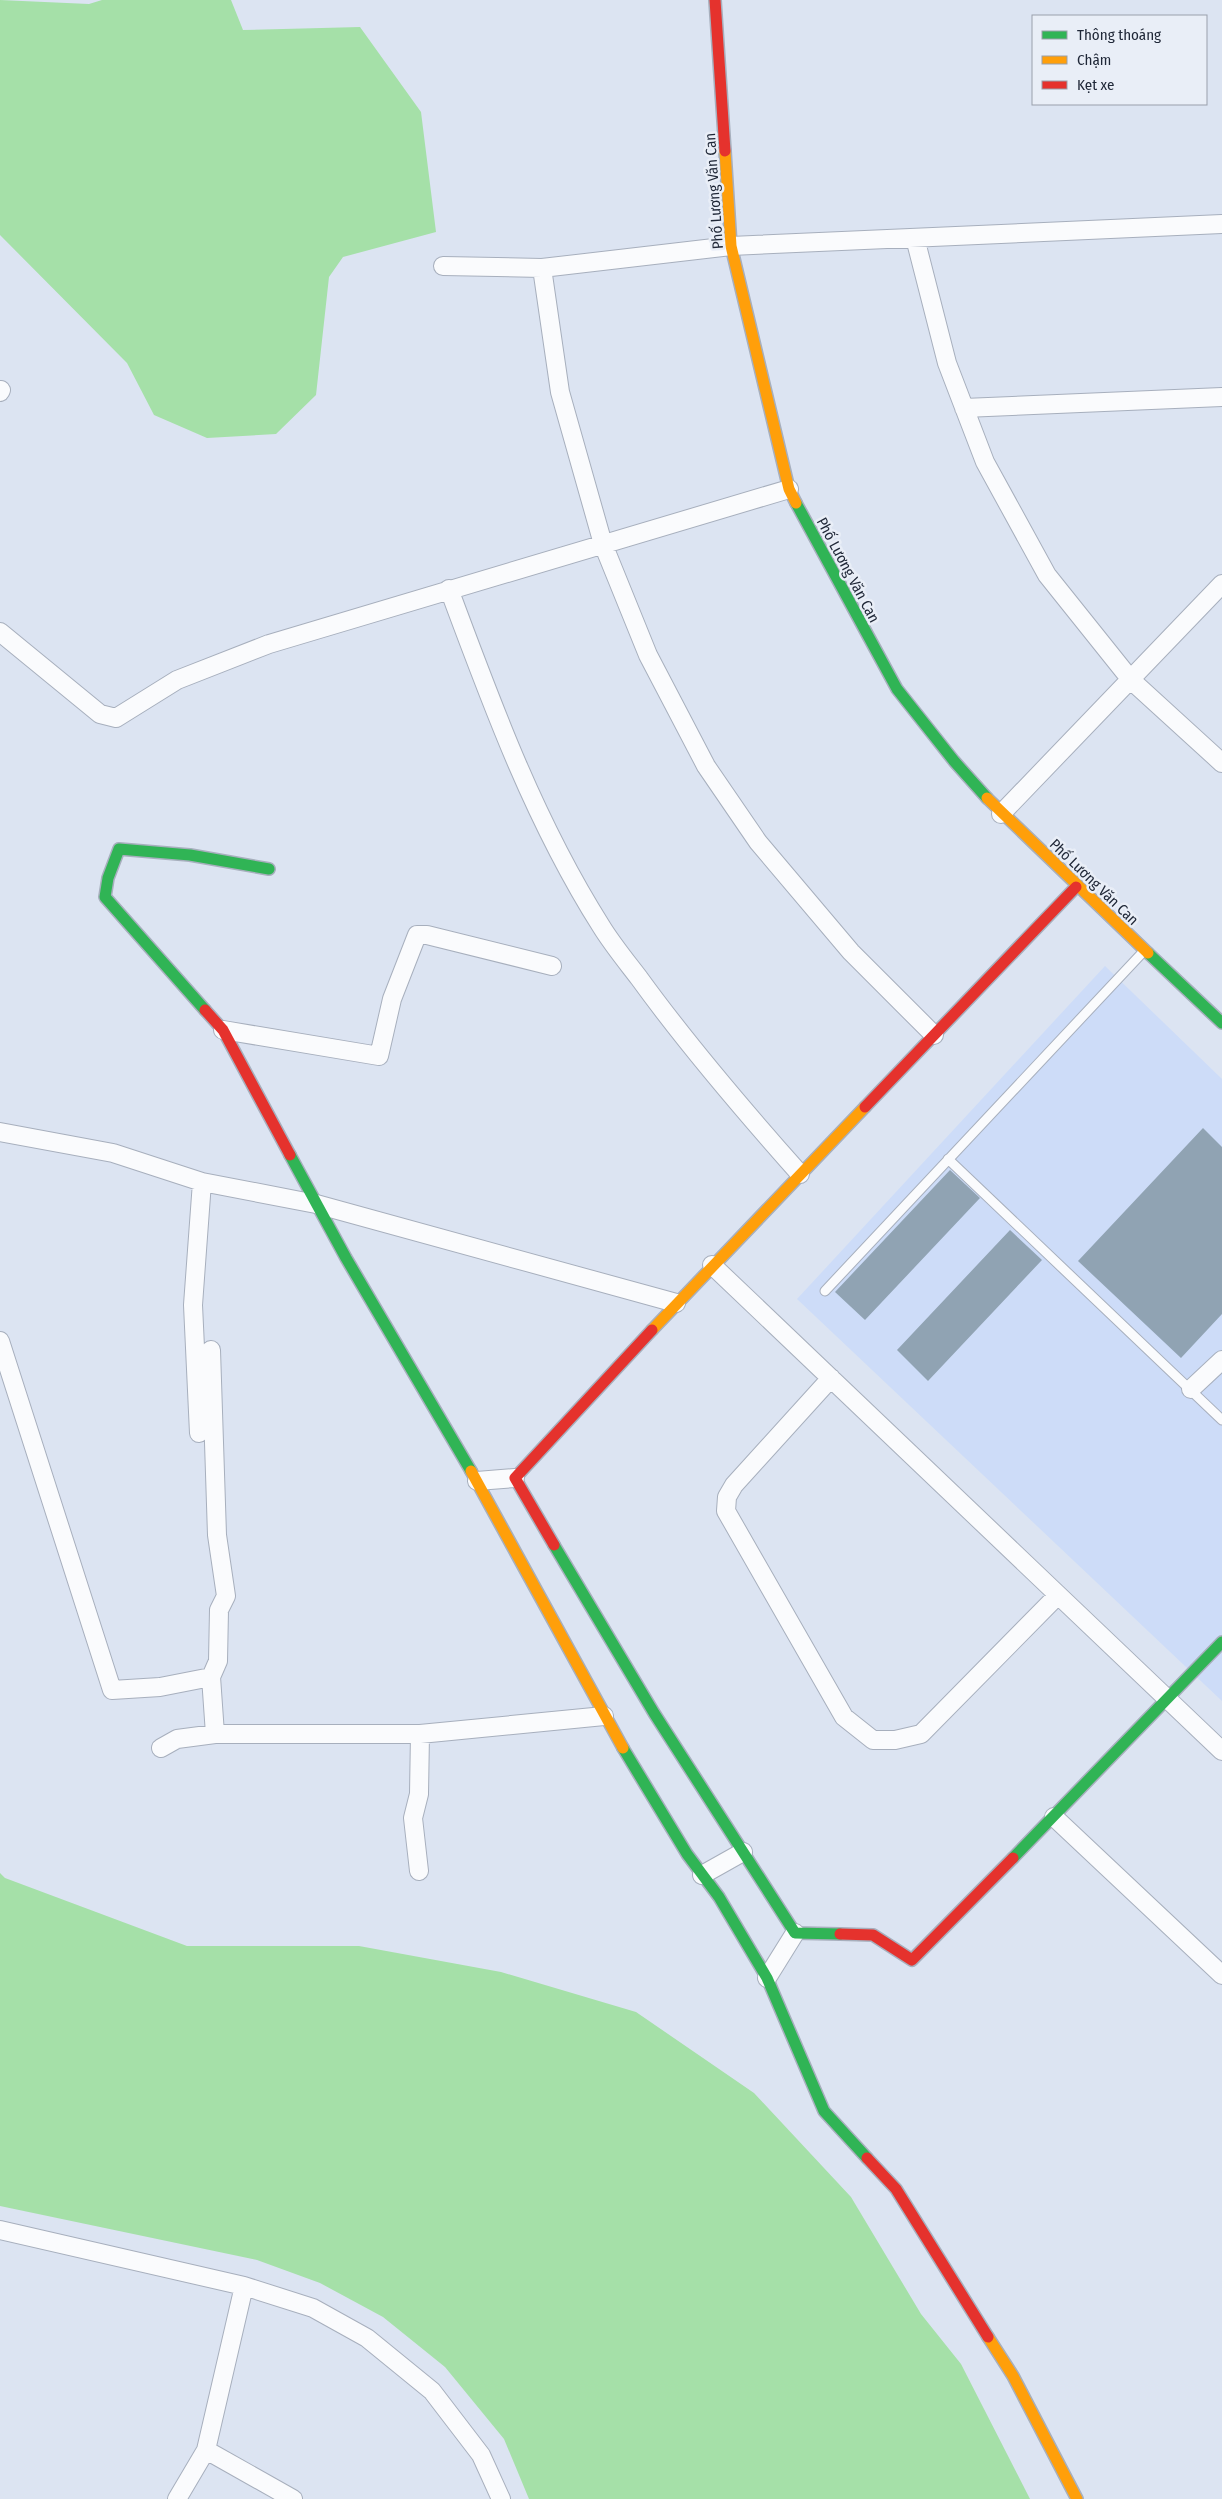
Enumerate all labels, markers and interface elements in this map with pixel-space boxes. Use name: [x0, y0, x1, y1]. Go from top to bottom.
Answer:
legend: [1032, 15, 1207, 105]
text: Thông thoáng: [1077, 26, 1161, 44]
text: Chậm: [1077, 51, 1111, 69]
text: Kẹt xe: [1077, 76, 1114, 94]
street label: Phố Lương Văn Can: [701, 132, 727, 250]
street label: Phố Lương Văn Can: [813, 514, 883, 626]
street label: Phố Lương Văn Can: [1046, 835, 1142, 929]

